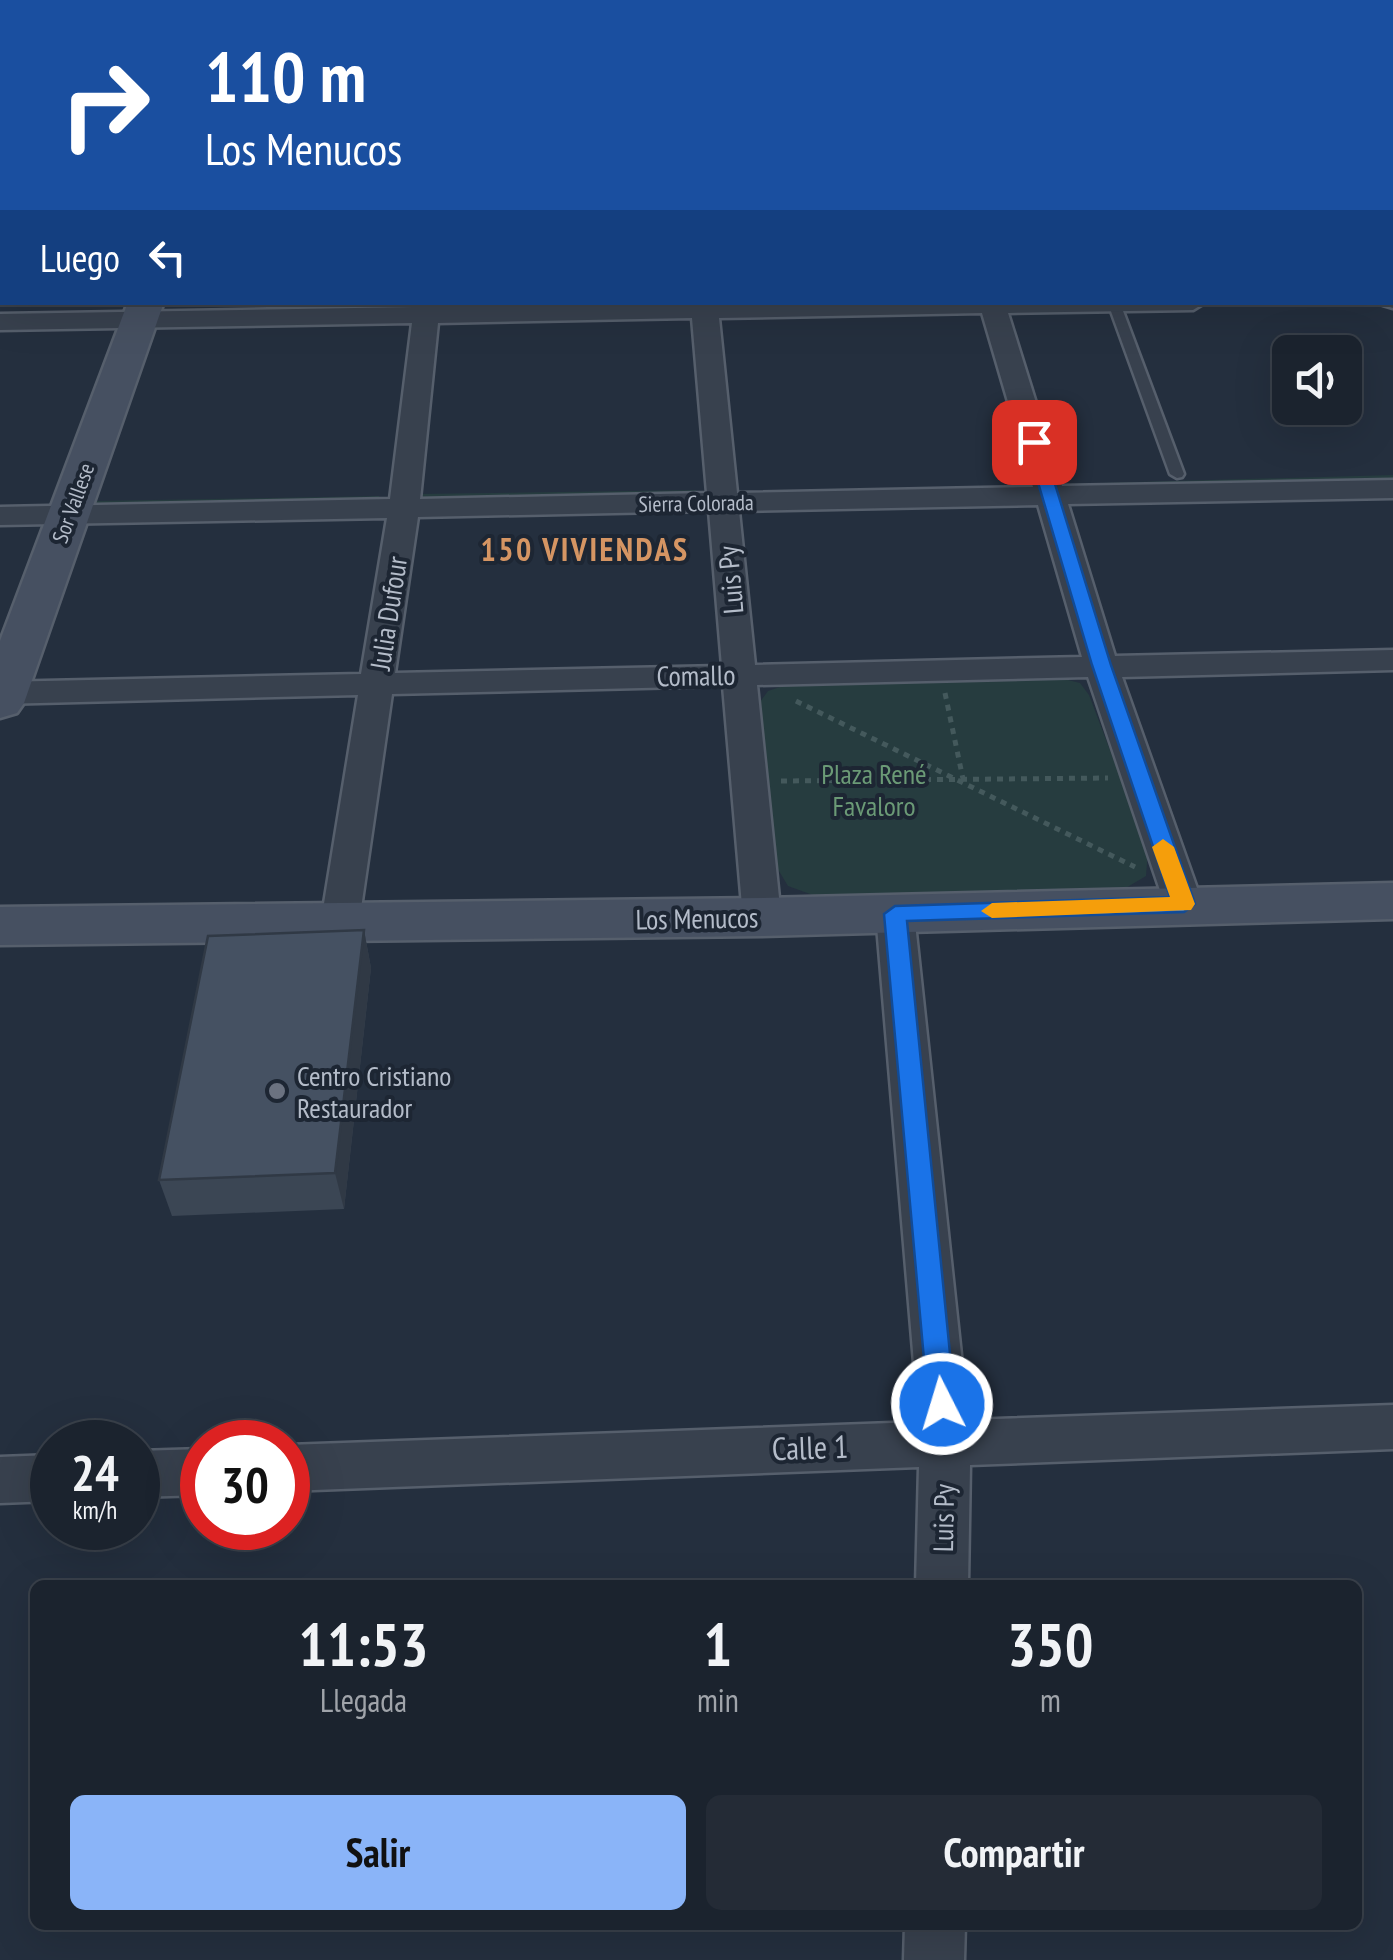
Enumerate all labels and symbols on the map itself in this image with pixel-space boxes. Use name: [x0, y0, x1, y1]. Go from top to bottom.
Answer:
pin: [992, 400, 1077, 485]
street label: Sor Vallese: [46, 459, 100, 547]
street label: Sierra Colorada: [638, 488, 754, 518]
district label: 150 VIVIENDAS: [481, 528, 689, 570]
street label: Luis Py: [709, 544, 751, 615]
street label: Julia Dufour: [361, 553, 415, 673]
street label: Comallo: [656, 656, 736, 694]
park label: Plaza René Favaloro: [821, 755, 927, 824]
street label: Los Menucos: [635, 898, 759, 938]
place label: Centro Cristiano Restaurador: [297, 1057, 451, 1126]
marker: Centro Cristiano Restaurador: [266, 1080, 288, 1102]
position arrow: [890, 1352, 994, 1456]
speed limit sign: 30: [180, 1420, 310, 1550]
street label: Calle 1: [771, 1425, 849, 1469]
street label: Luis Py: [924, 1483, 962, 1552]

